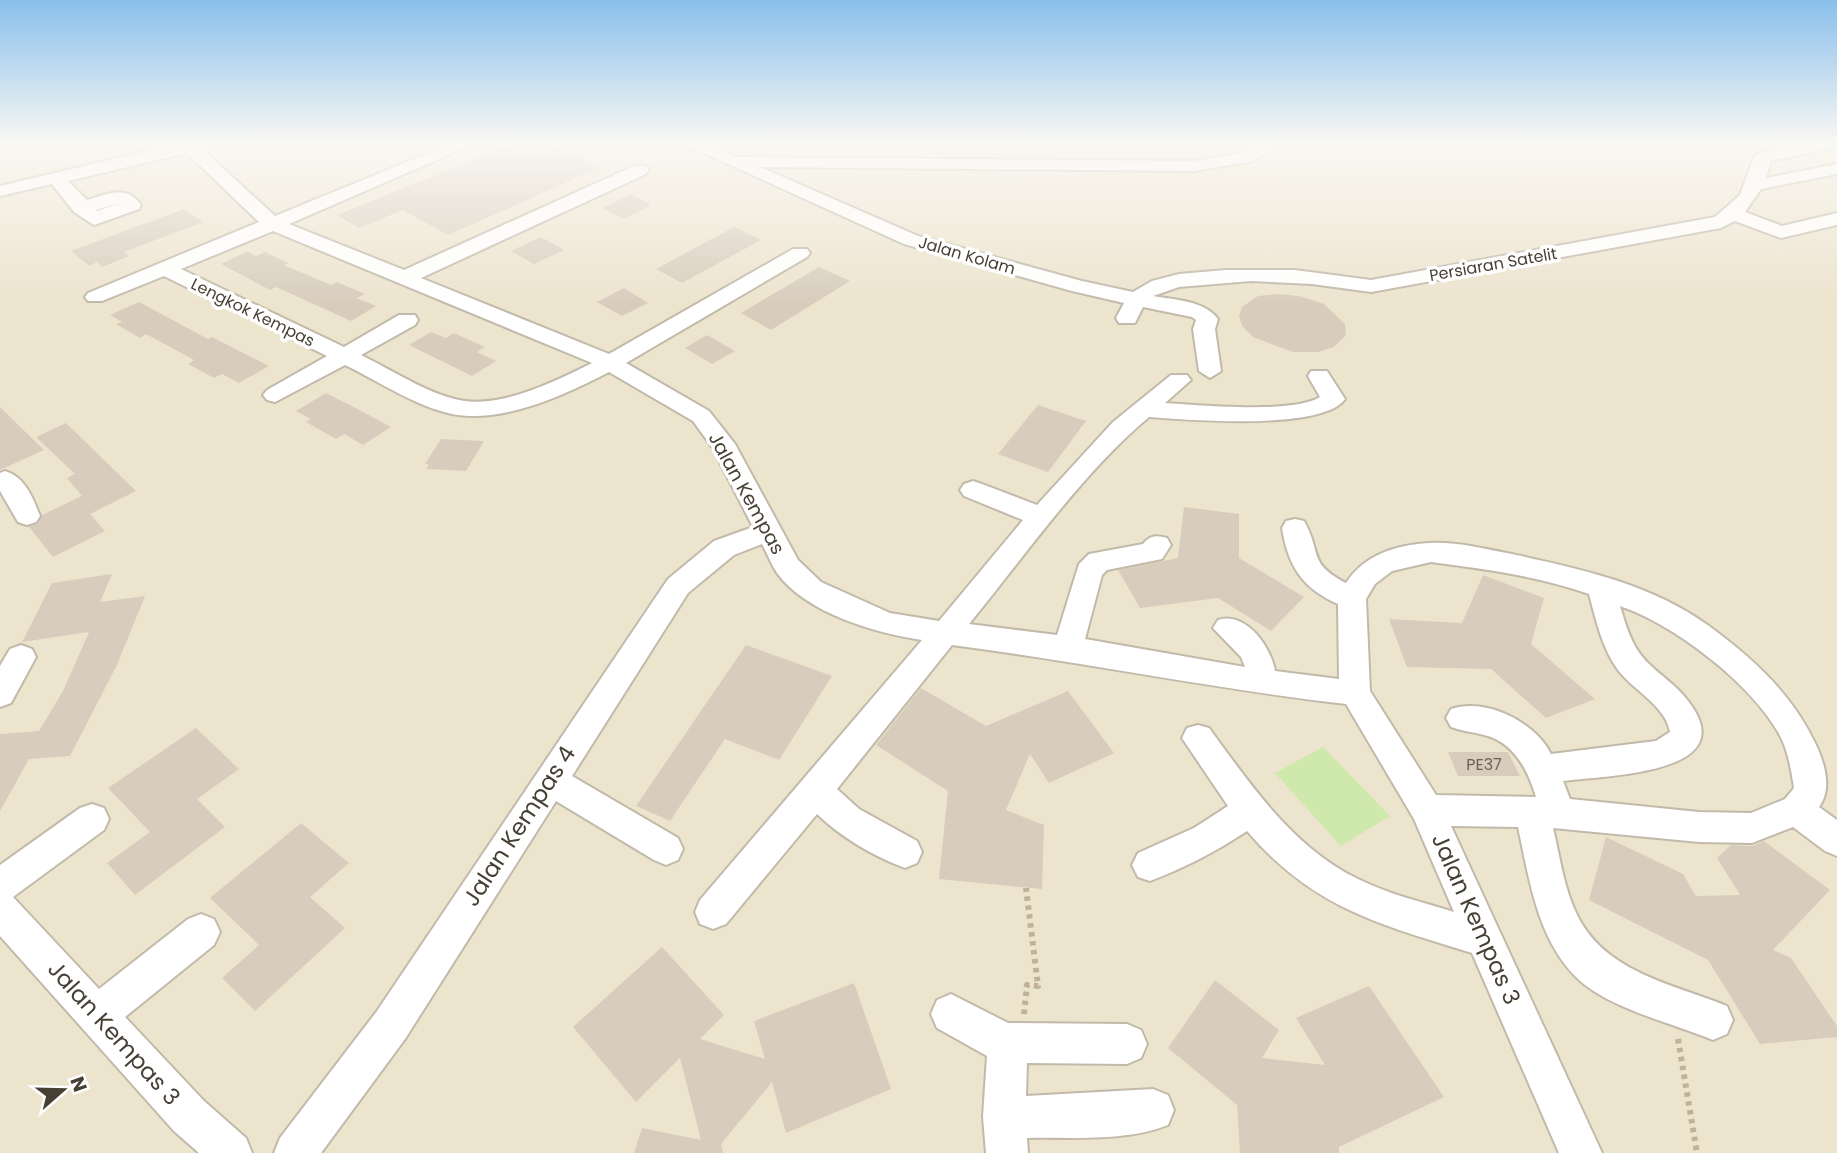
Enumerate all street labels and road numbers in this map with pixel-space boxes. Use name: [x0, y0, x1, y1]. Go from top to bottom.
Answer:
street label: Jalan Kolam: [916, 231, 1018, 280]
street label: Persiaran Satelit: [1427, 242, 1559, 287]
street label: Lengkok Kempas: [187, 273, 318, 352]
street label: Jalan Kempas: [702, 427, 791, 559]
street label: Jalan Kempas 4: [455, 740, 583, 912]
street label: Jalan Kempas 3: [1424, 828, 1528, 1010]
street label: Jalan Kempas 3: [40, 954, 188, 1112]

